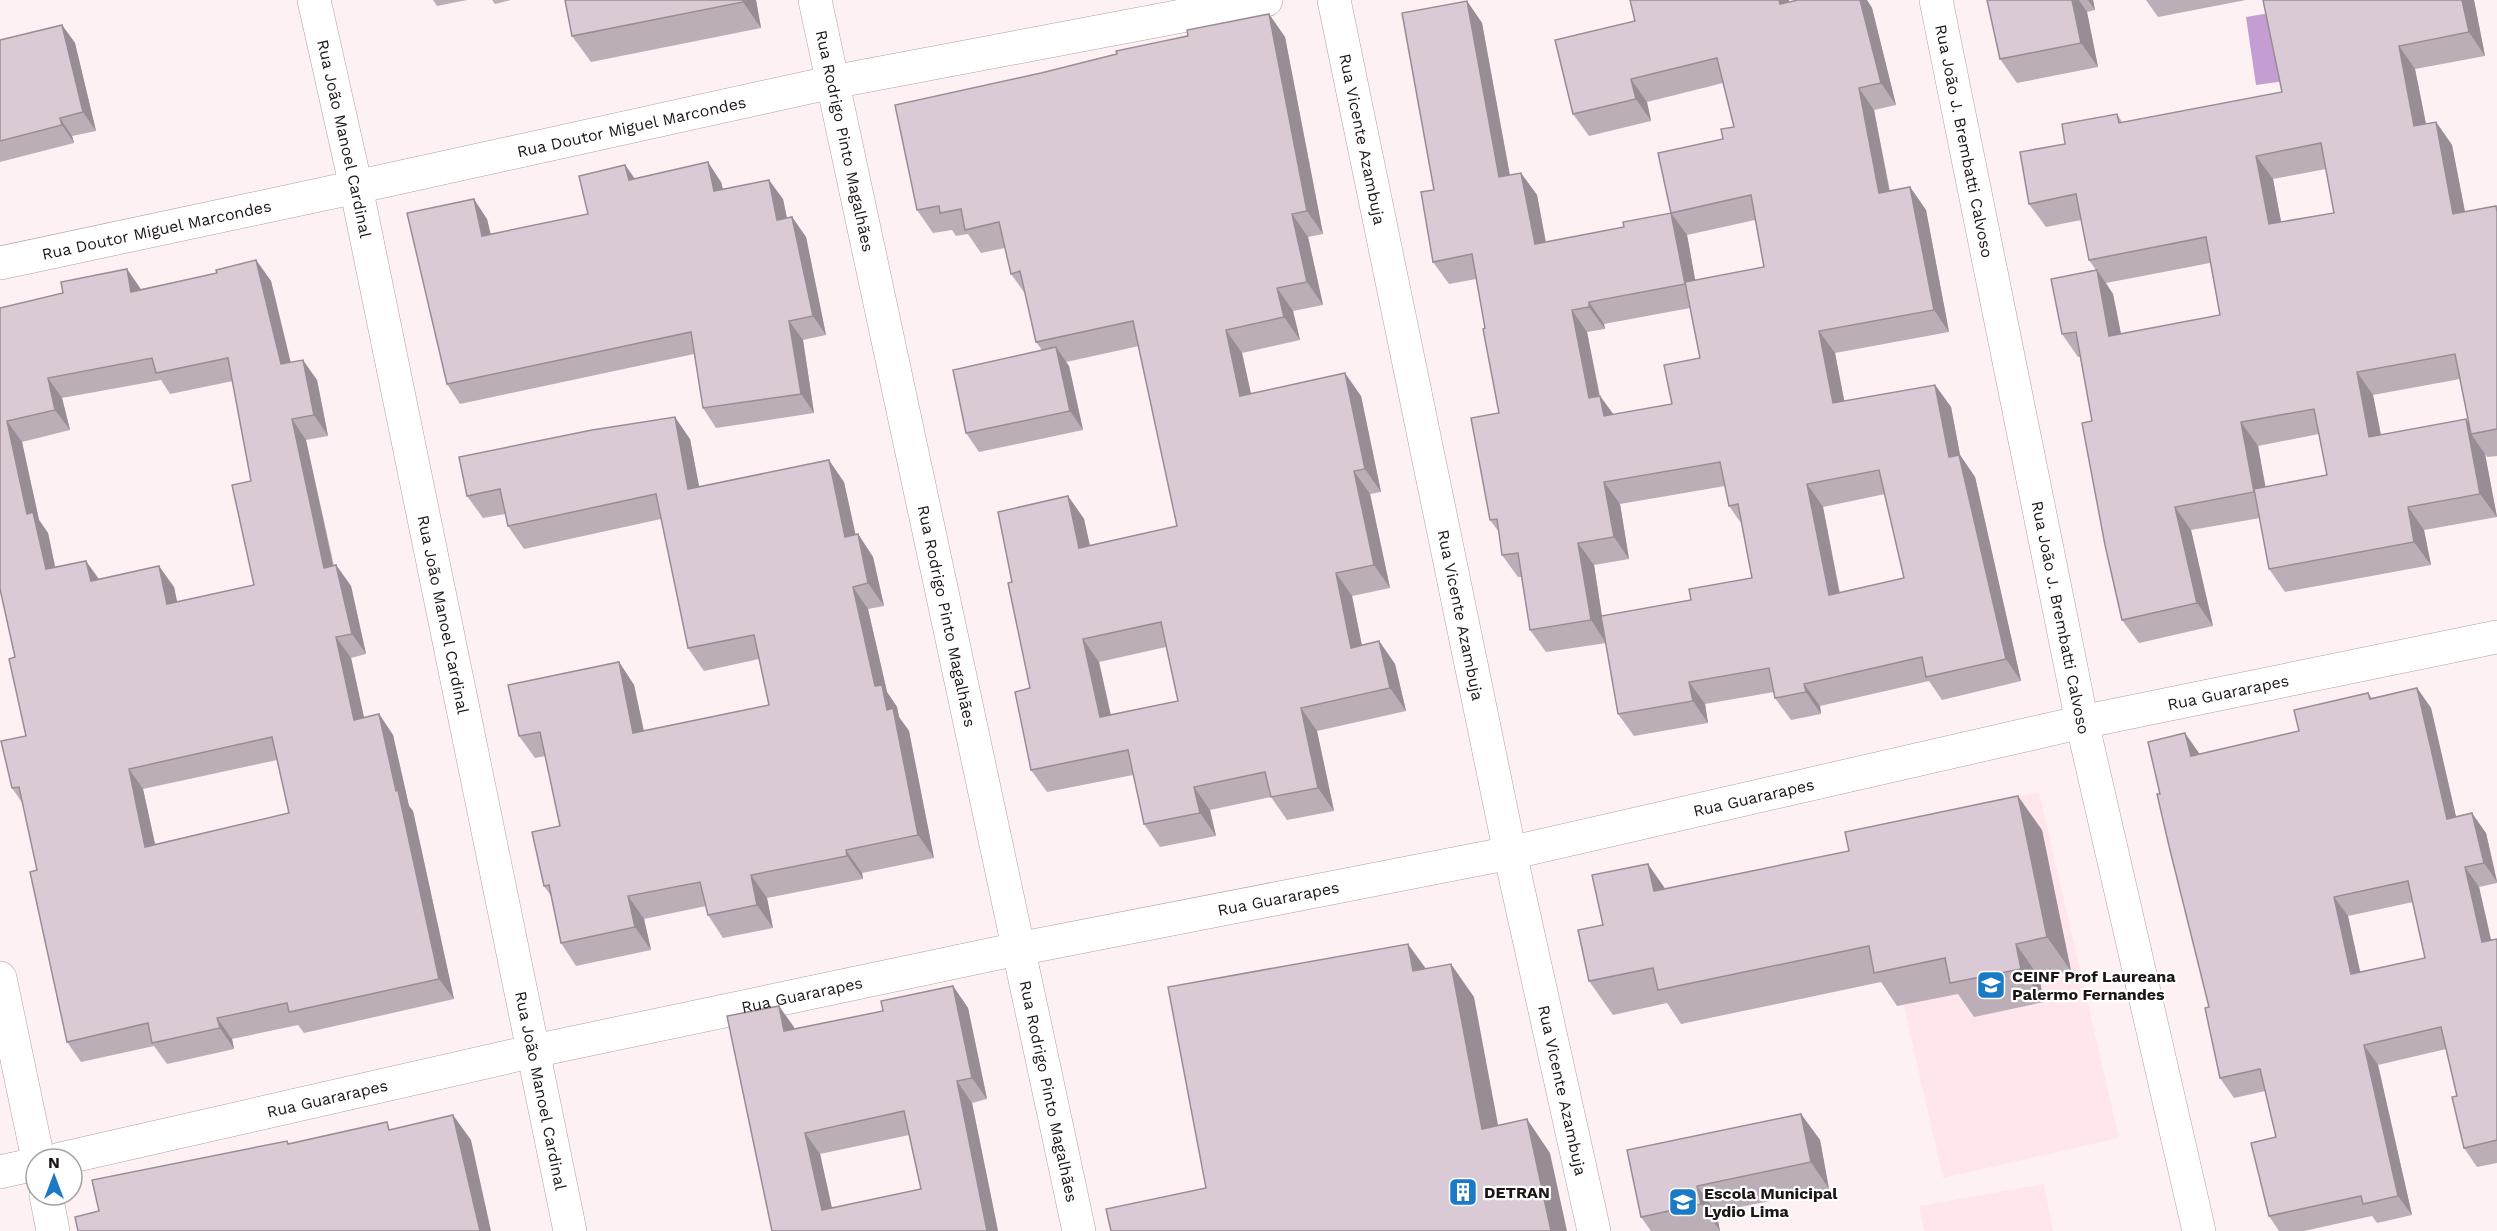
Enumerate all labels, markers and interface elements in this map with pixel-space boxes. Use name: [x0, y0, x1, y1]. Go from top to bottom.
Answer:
street label: Rua João J. Brembatti Calvoso: [1932, 23, 1997, 259]
street label: Rua Rodrigo Pinto Magalhães: [812, 28, 878, 253]
street label: Rua João Manoel Cardinal: [314, 38, 376, 240]
street label: Rua Vicente Azambuja: [1336, 52, 1390, 226]
street label: Rua Doutor Miguel Marcondes: [515, 92, 748, 161]
street label: Rua Doutor Miguel Marcondes: [40, 196, 273, 263]
street label: Rua João J. Brembatti Calvoso: [2028, 499, 2094, 736]
street label: Rua Rodrigo Pinto Magalhães: [914, 503, 980, 729]
street label: Rua João Manoel Cardinal: [414, 513, 473, 716]
street label: Rua Vicente Azambuja: [1434, 528, 1488, 702]
street label: Rua Guararapes: [2166, 670, 2291, 714]
street label: Rua Guararapes: [1691, 774, 1816, 820]
street label: Rua Guararapes: [1216, 877, 1341, 919]
place label: CEINF Prof Laureana Palermo Fernandes: [2012, 967, 2176, 1004]
school or university icon: CEINF Prof Laureana Palermo Fernandes: [1975, 969, 2007, 1001]
street label: Rua Guararapes: [740, 972, 864, 1017]
street label: Rua Rodrigo Pinto Magalhães: [1016, 979, 1082, 1204]
street label: Rua João Manoel Cardinal: [512, 989, 571, 1192]
street label: Rua Vicente Azambuja: [1535, 1003, 1591, 1177]
street label: Rua Guararapes: [265, 1075, 389, 1121]
north arrow: [24, 1147, 84, 1207]
text: N: [48, 1153, 60, 1172]
building icon: DETRAN: [1447, 1176, 1479, 1208]
place label: DETRAN: [1484, 1183, 1550, 1202]
place label: Escola Municipal Lydio Lima: [1704, 1184, 1838, 1221]
school or university icon: Escola Municipal Lydio Lima: [1667, 1186, 1699, 1218]

